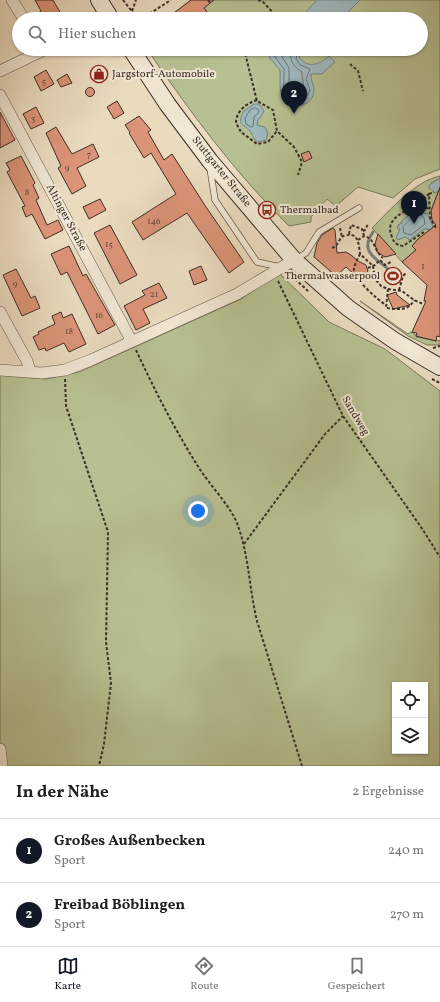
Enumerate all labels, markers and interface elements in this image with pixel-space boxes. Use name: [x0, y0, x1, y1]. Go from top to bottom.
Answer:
search box: [12, 12, 428, 56]
icon: search: [26, 23, 48, 45]
text: Hier suchen: [58, 24, 136, 45]
shop icon: Jargstorf-Automobile: [89, 64, 109, 84]
place label: Jargstorf-Automobile: [112, 67, 215, 82]
house number: 5: [42, 75, 46, 88]
pin: 2: [281, 81, 307, 114]
house number: 3: [31, 112, 36, 125]
street label: Stuttgarter Straße: [188, 133, 254, 211]
house number: 7: [87, 148, 91, 161]
house number: 9: [65, 162, 70, 175]
street label: Altinger Straße: [42, 182, 90, 254]
house number: 8: [25, 186, 30, 199]
pin: 1: [401, 191, 427, 224]
bus stop icon: Thermalbad: [257, 200, 277, 220]
place label: Thermalbad: [280, 203, 339, 218]
house number: 146: [147, 215, 161, 228]
house number: 15: [105, 238, 113, 251]
house number: 1: [421, 260, 425, 273]
sports icon: Thermalwasserpool: [383, 266, 403, 286]
place label: Thermalwasserpool: [284, 269, 380, 284]
house number: 9: [13, 278, 18, 291]
house number: 21: [150, 288, 158, 301]
house number: 16: [95, 309, 103, 322]
house number: 18: [65, 325, 73, 338]
street label: Sandweg: [337, 393, 373, 439]
your location: [188, 501, 208, 521]
map controls: [392, 682, 428, 754]
button: locate: [392, 682, 428, 718]
button: layers: [392, 718, 428, 754]
text: In der Nähe: [16, 781, 109, 804]
text: 2 Ergebnisse: [352, 783, 424, 801]
text: Großes Außenbecken: [54, 831, 205, 852]
text: 1: [26, 842, 32, 860]
text: 240 m: [388, 842, 424, 860]
text: Sport: [54, 852, 86, 870]
text: Freibad Böblingen: [54, 895, 185, 916]
text: 2: [26, 906, 32, 924]
text: 270 m: [390, 906, 424, 924]
text: Sport: [54, 916, 86, 934]
tab: Karte: [55, 955, 81, 994]
tab: Route: [190, 955, 219, 994]
tab: Gespeichert: [328, 955, 385, 994]

